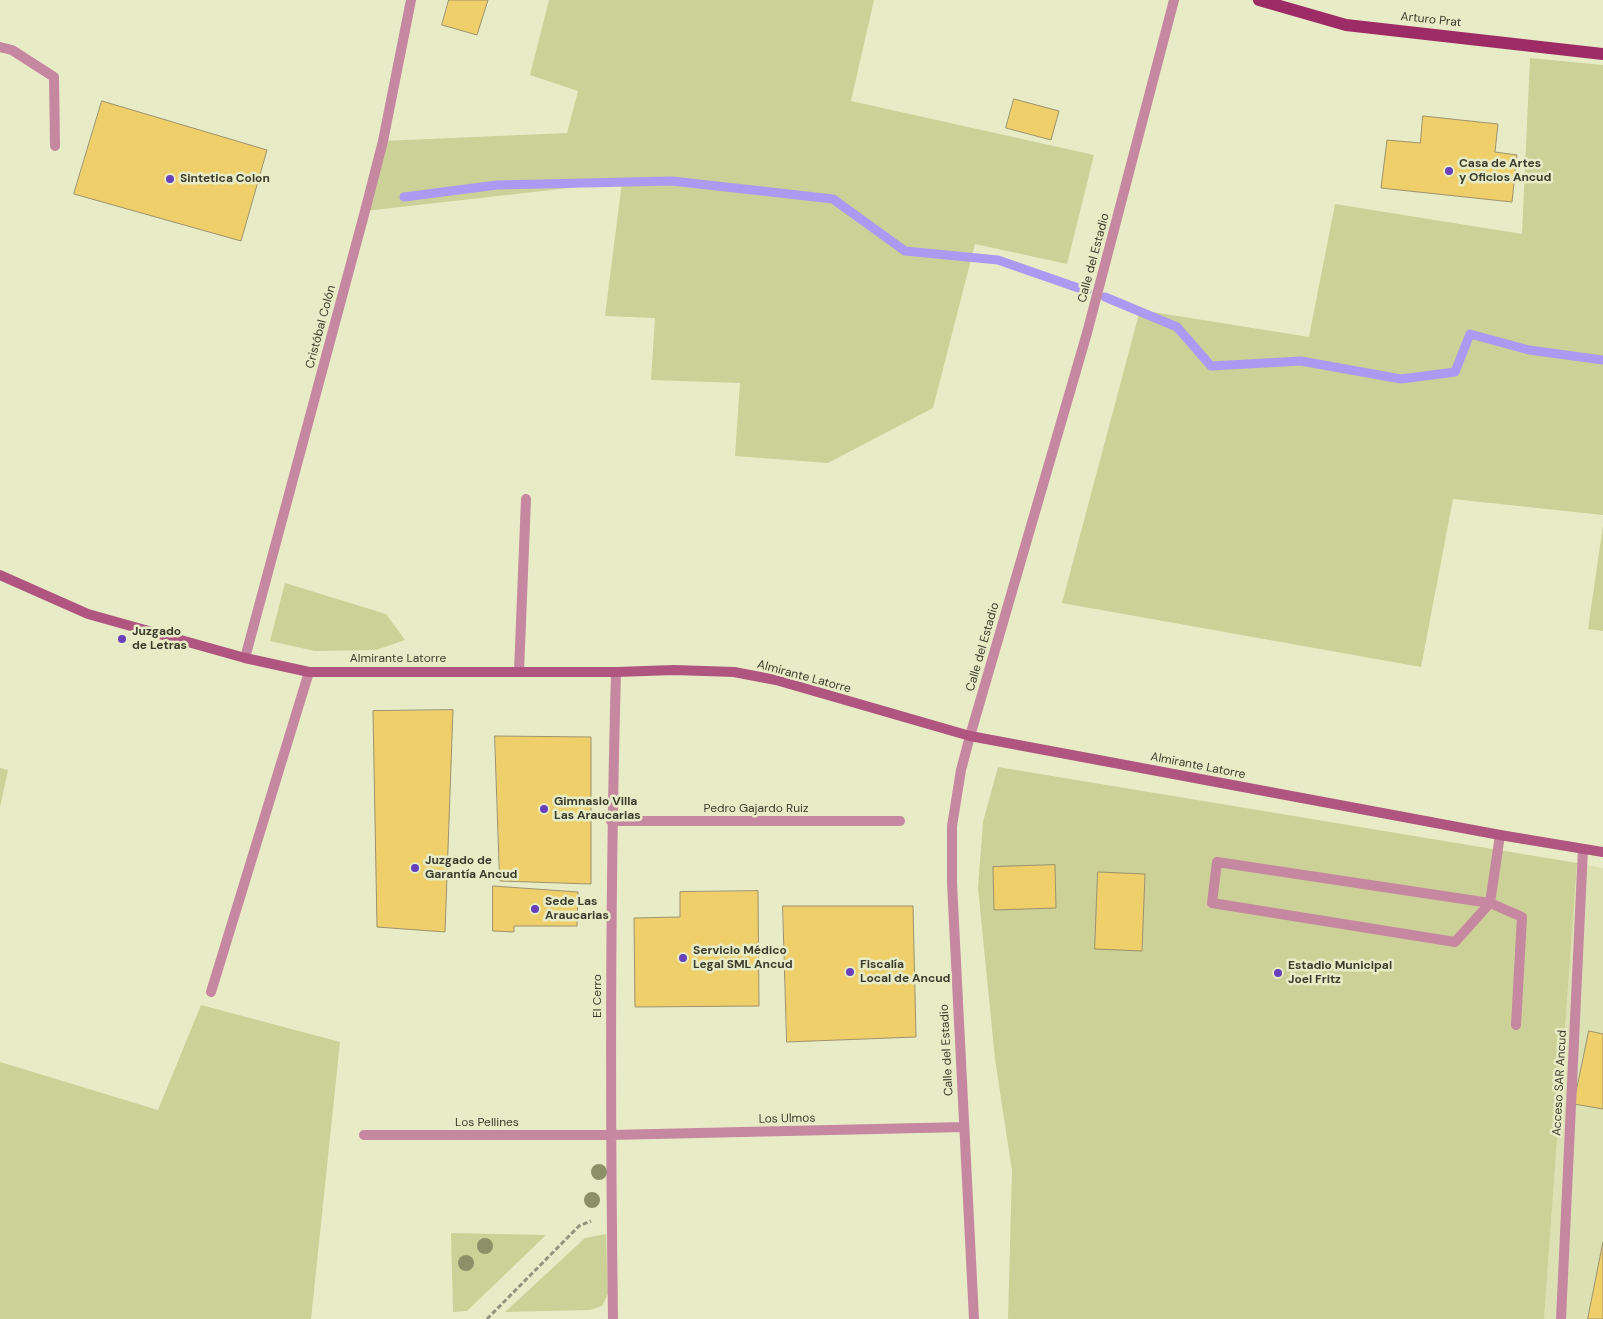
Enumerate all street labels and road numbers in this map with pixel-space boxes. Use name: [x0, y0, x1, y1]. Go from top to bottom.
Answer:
street label: Arturo Prat: [1400, 10, 1462, 30]
street label: Calle del Estadio: [1075, 212, 1113, 304]
street label: Cristóbal Colón: [303, 284, 339, 370]
street label: Calle del Estadio: [963, 601, 1003, 693]
street label: Almirante Latorre: [350, 652, 446, 666]
street label: Almirante Latorre: [756, 658, 852, 696]
street label: Almirante Latorre: [1149, 750, 1247, 782]
street label: Pedro Gajardo Ruiz: [704, 802, 808, 816]
street label: El Cerro: [591, 974, 605, 1018]
street label: Calle del Estadio: [937, 1004, 957, 1096]
street label: Acceso SAR Ancud: [1550, 1030, 1570, 1136]
street label: Los Ulmos: [758, 1111, 816, 1127]
street label: Los Pellines: [455, 1116, 519, 1130]

